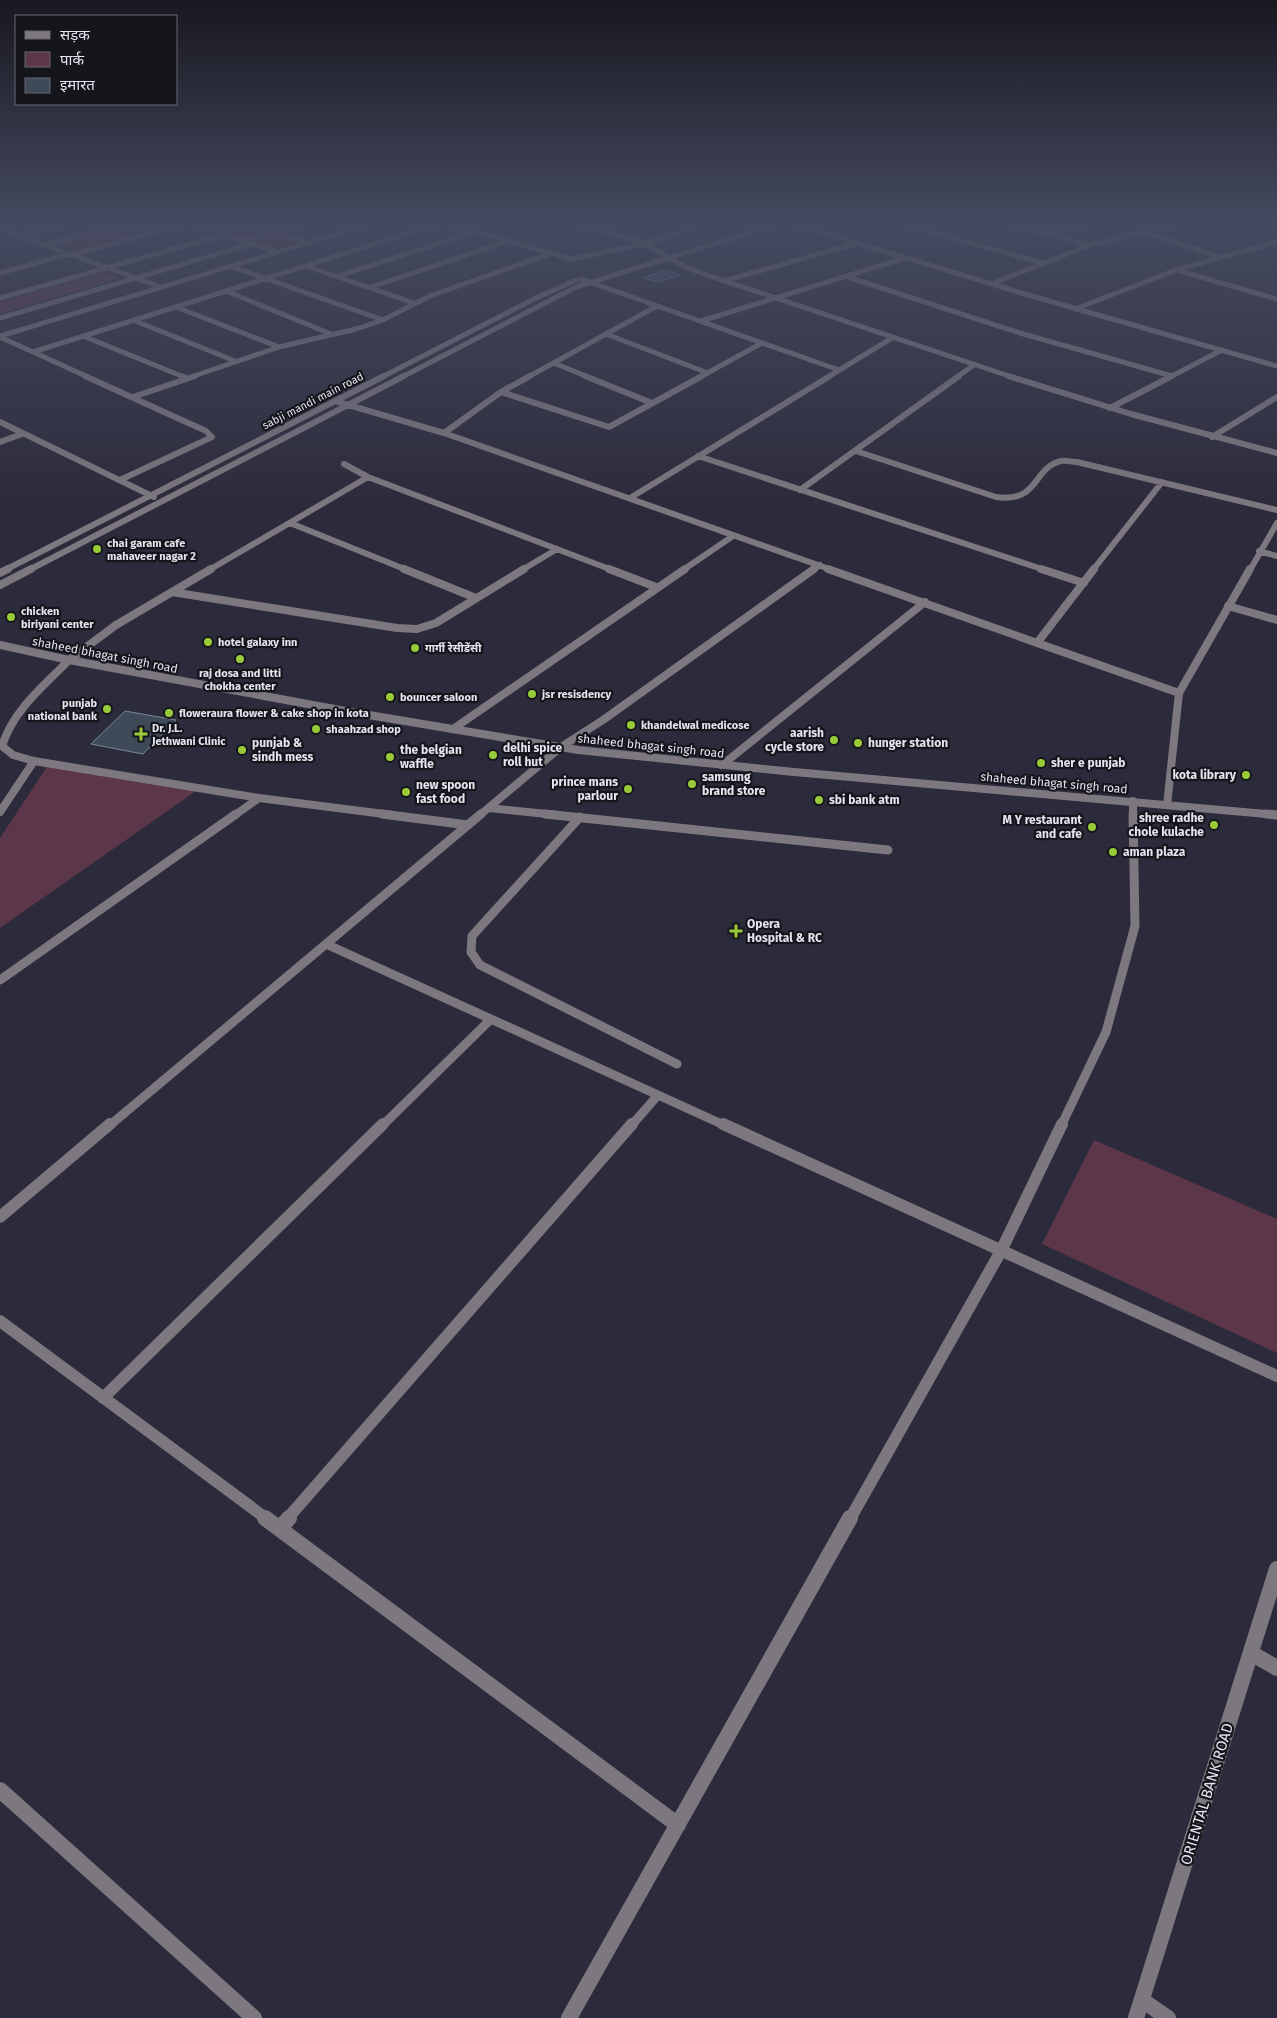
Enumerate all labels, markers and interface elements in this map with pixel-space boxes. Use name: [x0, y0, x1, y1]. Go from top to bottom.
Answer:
legend: [15, 15, 178, 105]
text: सड़क: [60, 26, 90, 44]
text: पार्क: [60, 51, 84, 69]
text: इमारत: [60, 76, 95, 94]
street label: sabji mandi main road: [260, 370, 366, 432]
place label: chai garam cafe mahaveer nagar 2: [107, 537, 196, 563]
marker: chai garam cafe mahaveer nagar 2: [91, 543, 103, 555]
place label: chicken biriyani center: [21, 605, 94, 631]
marker: chicken biriyani center: [5, 611, 17, 623]
street label: shaheed bhagat singh road: [31, 634, 179, 676]
marker: hotel galaxy inn: [202, 636, 214, 648]
place label: hotel galaxy inn: [218, 636, 297, 649]
place label: गार्गी रेसीडेंसी: [425, 641, 482, 655]
marker: गार्गी रेसीडेंसी: [409, 642, 421, 654]
marker: raj dosa and litti chokha center: [234, 653, 246, 665]
place label: raj dosa and litti chokha center: [199, 667, 281, 693]
marker: jsr resisdency: [526, 688, 538, 700]
place label: jsr resisdency: [541, 688, 612, 701]
marker: bouncer saloon: [384, 691, 396, 703]
place label: bouncer saloon: [400, 691, 477, 704]
place label: punjab national bank: [28, 697, 98, 723]
marker: punjab national bank: [101, 703, 113, 715]
marker: floweraura flower & cake shop in kota: [163, 707, 175, 719]
place label: floweraura flower & cake shop in kota: [179, 707, 369, 720]
marker: khandelwal medicose: [625, 719, 637, 731]
place label: khandelwal medicose: [641, 719, 750, 732]
place label: Dr. J.L. Jethwani Clinic: [151, 722, 226, 748]
marker: shaahzad shop: [310, 723, 322, 735]
place label: shaahzad shop: [326, 723, 401, 736]
place label: aarish cycle store: [765, 726, 824, 754]
marker: Dr. J.L. Jethwani Clinic: [134, 727, 148, 741]
street label: shaheed bhagat singh road: [577, 731, 725, 761]
marker: aarish cycle store: [828, 734, 840, 746]
place label: punjab & sindh mess: [252, 736, 314, 764]
place label: hunger station: [868, 736, 948, 750]
marker: hunger station: [852, 737, 864, 749]
place label: delhi spice roll hut: [503, 741, 562, 769]
place label: the belgian waffle: [400, 743, 462, 771]
marker: punjab & sindh mess: [236, 744, 248, 756]
marker: delhi spice roll hut: [487, 749, 499, 761]
marker: the belgian waffle: [384, 751, 396, 763]
place label: sher e punjab: [1051, 756, 1126, 770]
marker: sher e punjab: [1035, 757, 1047, 769]
place label: kota library: [1173, 768, 1237, 782]
marker: kota library: [1240, 769, 1252, 781]
place label: samsung brand store: [702, 770, 766, 798]
street label: shaheed bhagat singh road: [980, 770, 1128, 796]
place label: prince mans parlour: [551, 775, 618, 803]
place label: new spoon fast food: [416, 778, 475, 806]
marker: samsung brand store: [686, 778, 698, 790]
marker: prince mans parlour: [622, 783, 634, 795]
marker: new spoon fast food: [400, 786, 412, 798]
place label: sbi bank atm: [829, 793, 900, 807]
marker: sbi bank atm: [813, 794, 825, 806]
place label: shree radhe chole kulache: [1129, 811, 1204, 839]
place label: M Y restaurant and cafe: [1002, 813, 1082, 841]
marker: shree radhe chole kulache: [1208, 819, 1220, 831]
marker: M Y restaurant and cafe: [1086, 821, 1098, 833]
place label: aman plaza: [1123, 845, 1186, 859]
marker: aman plaza: [1107, 846, 1119, 858]
place label: Opera Hospital & RC: [747, 917, 822, 945]
marker: Opera Hospital & RC: [729, 924, 743, 938]
street label: ORIENTAL BANK ROAD: [1177, 1721, 1237, 1867]

